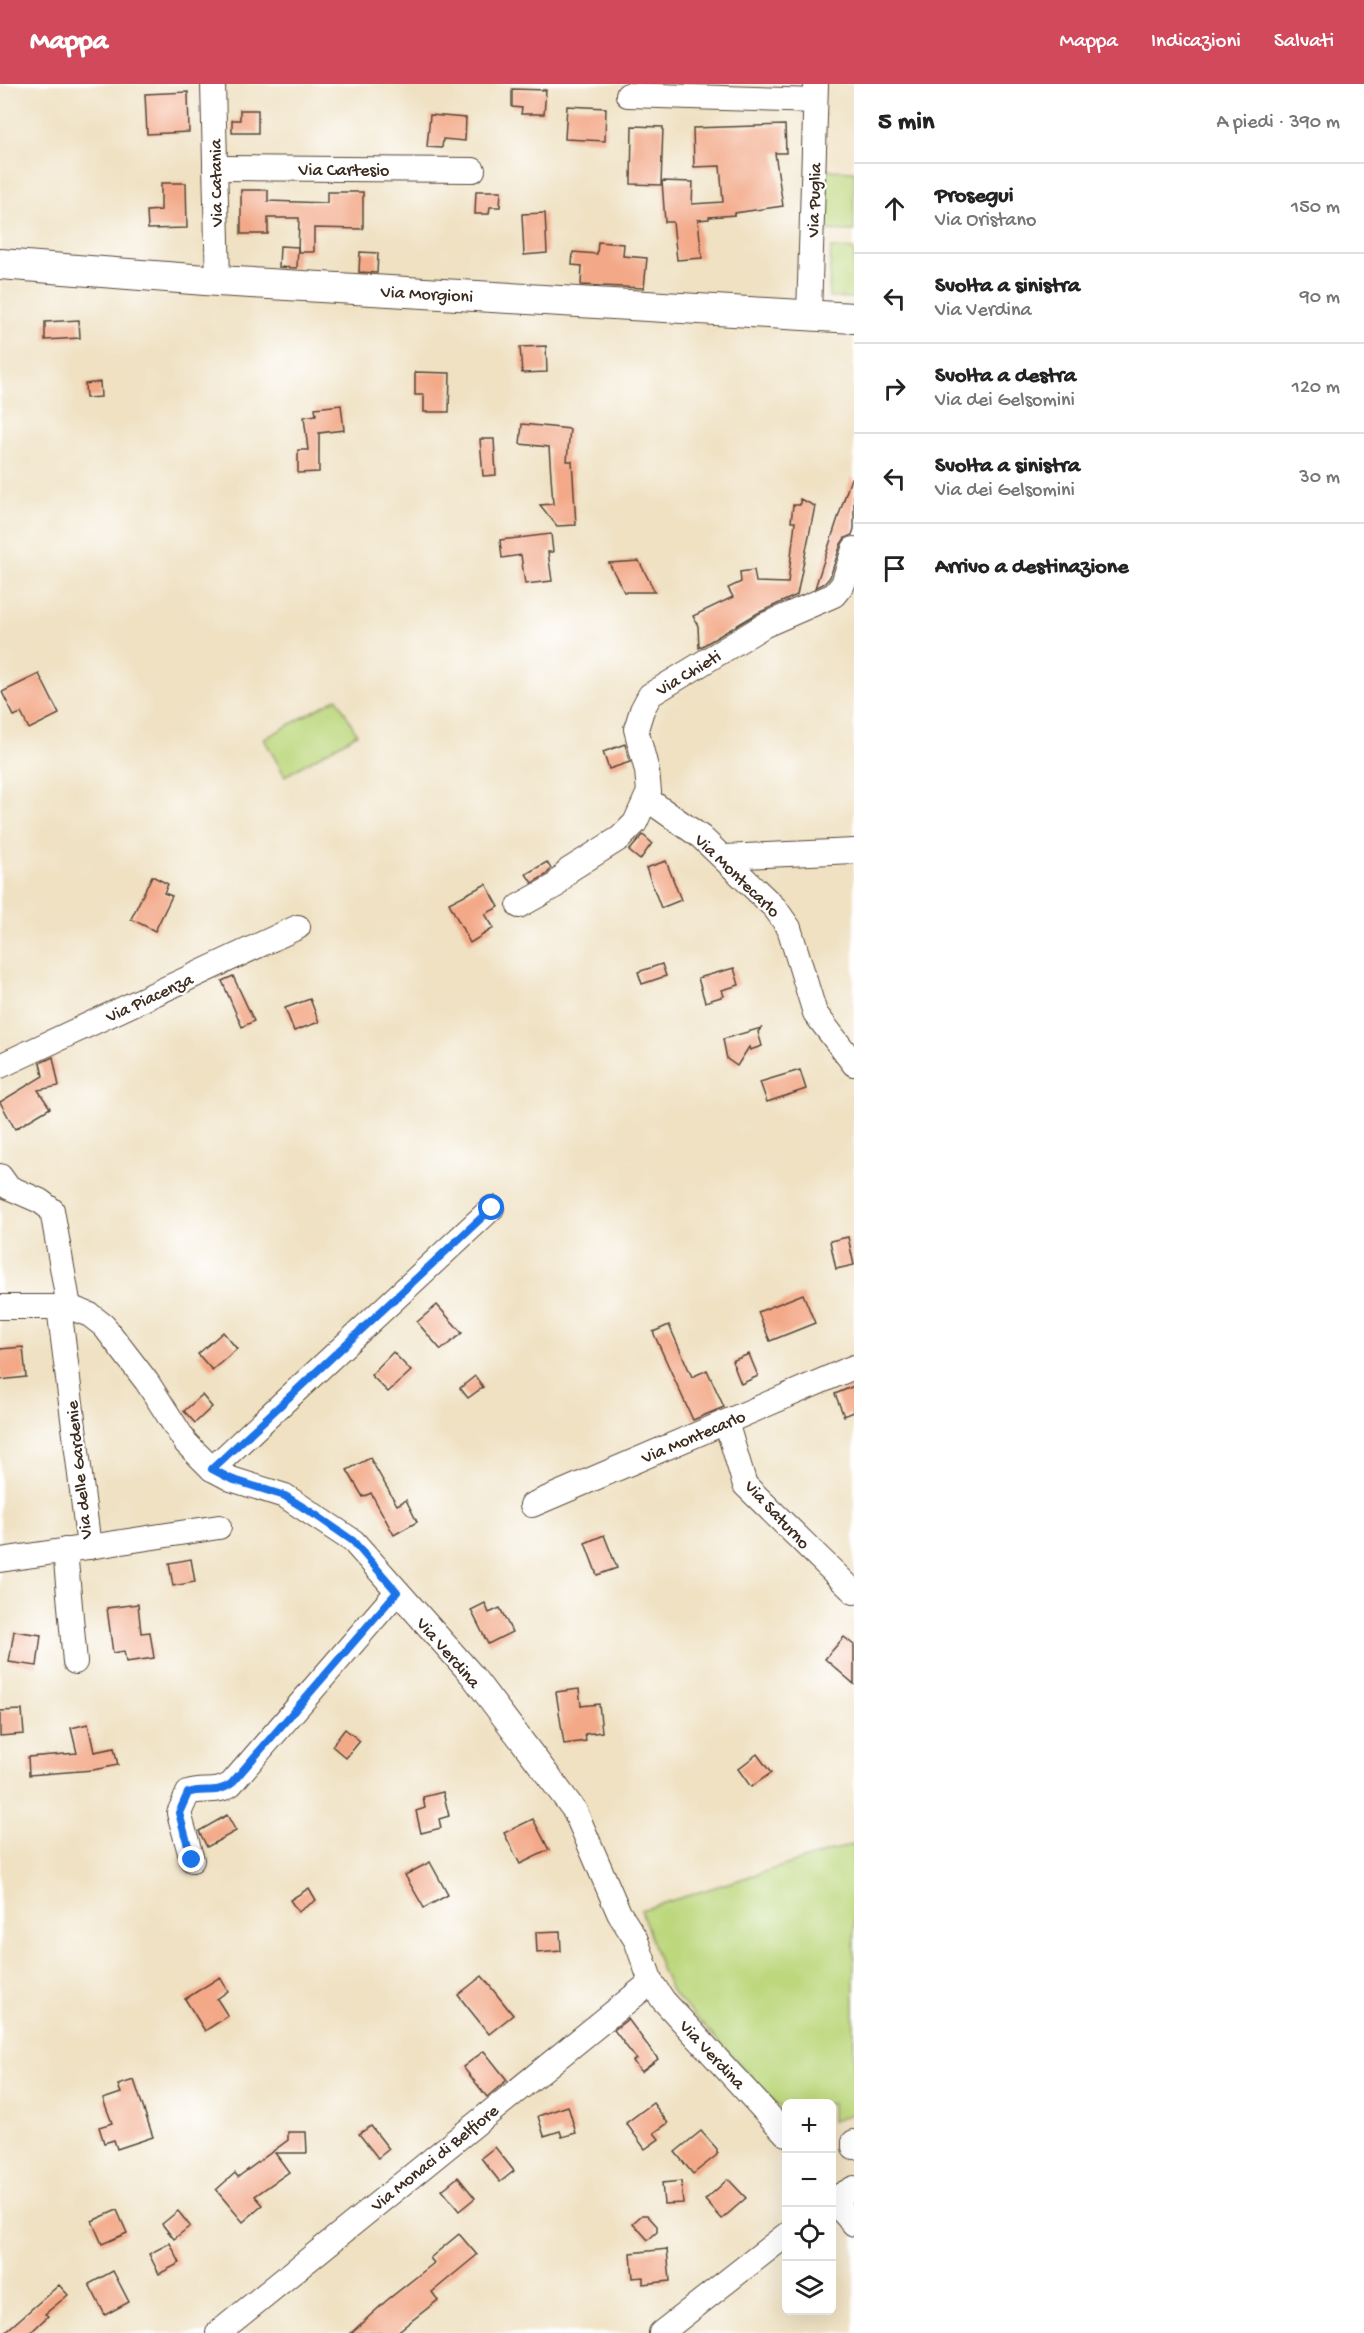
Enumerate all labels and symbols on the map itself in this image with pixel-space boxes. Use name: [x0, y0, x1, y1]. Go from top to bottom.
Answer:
street label: Via Catania: [206, 138, 229, 228]
street label: Via Cartesio: [298, 161, 389, 182]
street label: Via Puglia: [804, 161, 827, 239]
street label: Via Morgioni: [379, 283, 474, 308]
street label: Via Chieti: [652, 647, 726, 702]
street label: Via Montecarlo: [688, 830, 783, 923]
street label: Via Piacenza: [102, 969, 198, 1029]
route start: [478, 1194, 504, 1220]
street label: Via delle Gardenie: [63, 1399, 98, 1541]
street label: Via Montecarlo: [638, 1407, 749, 1470]
street label: Via Saturno: [738, 1476, 813, 1555]
street label: Via Verdina: [410, 1613, 484, 1694]
route end: [178, 1846, 204, 1872]
street label: Via Verdina: [673, 2016, 749, 2095]
street label: Via Monaci di Belfiore: [367, 2100, 504, 2218]

